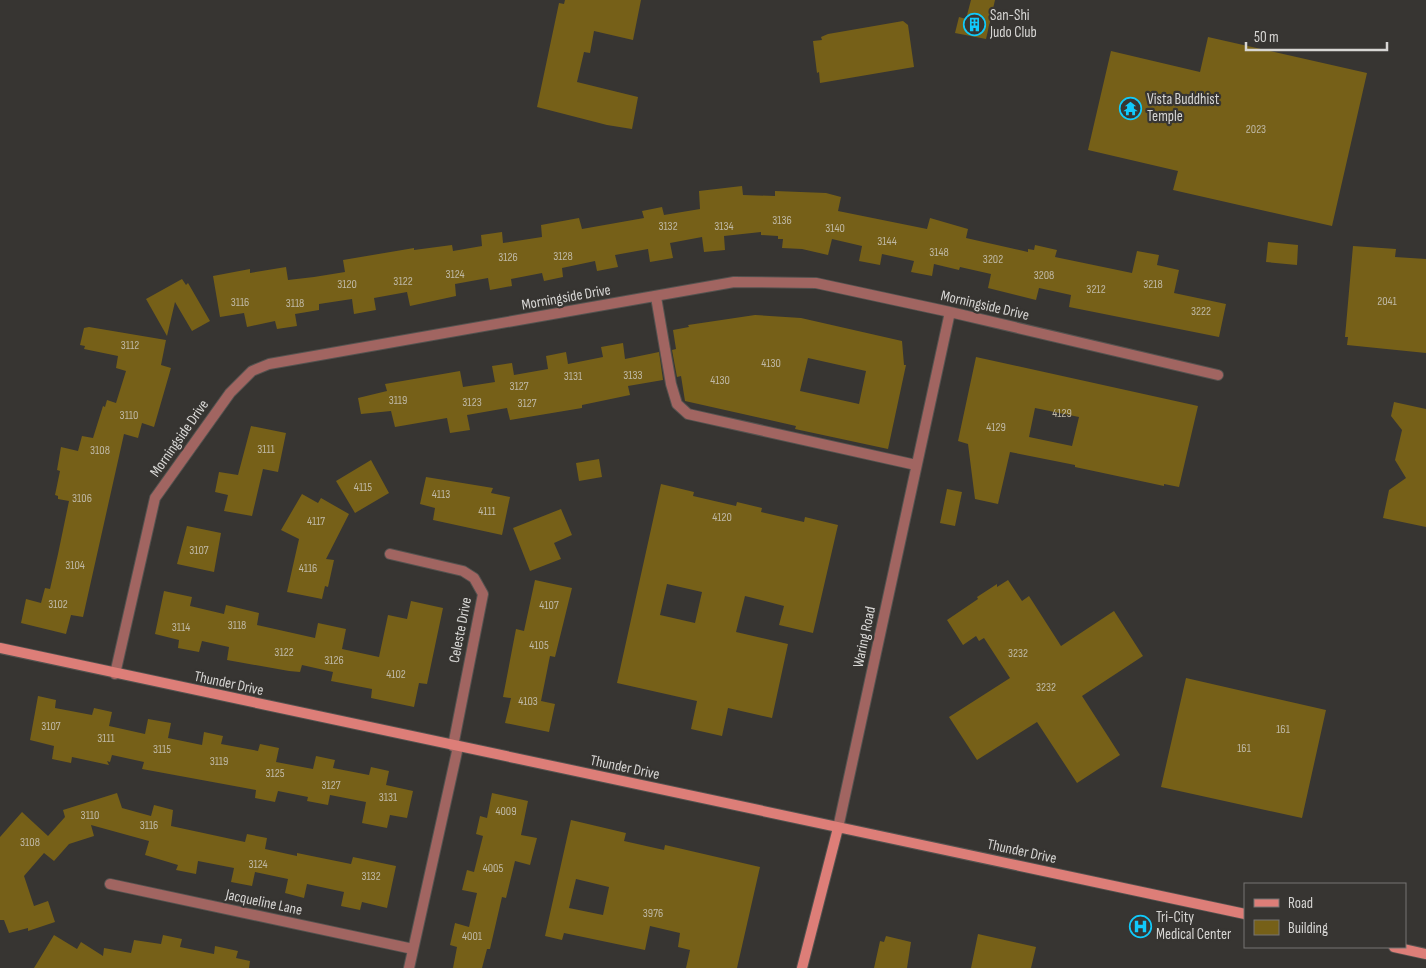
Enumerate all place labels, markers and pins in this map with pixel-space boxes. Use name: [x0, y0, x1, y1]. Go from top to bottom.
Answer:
place label: San-Shi Judo Club: [989, 6, 1037, 42]
building icon: San-Shi Judo Club: [962, 12, 986, 36]
place label: Vista Buddhist Temple: [1147, 90, 1220, 126]
temple icon: Vista Buddhist Temple: [1119, 96, 1143, 120]
place label: Tri-City Medical Center: [1156, 908, 1232, 944]
hospital icon: Tri-City Medical Center: [1128, 914, 1152, 938]

